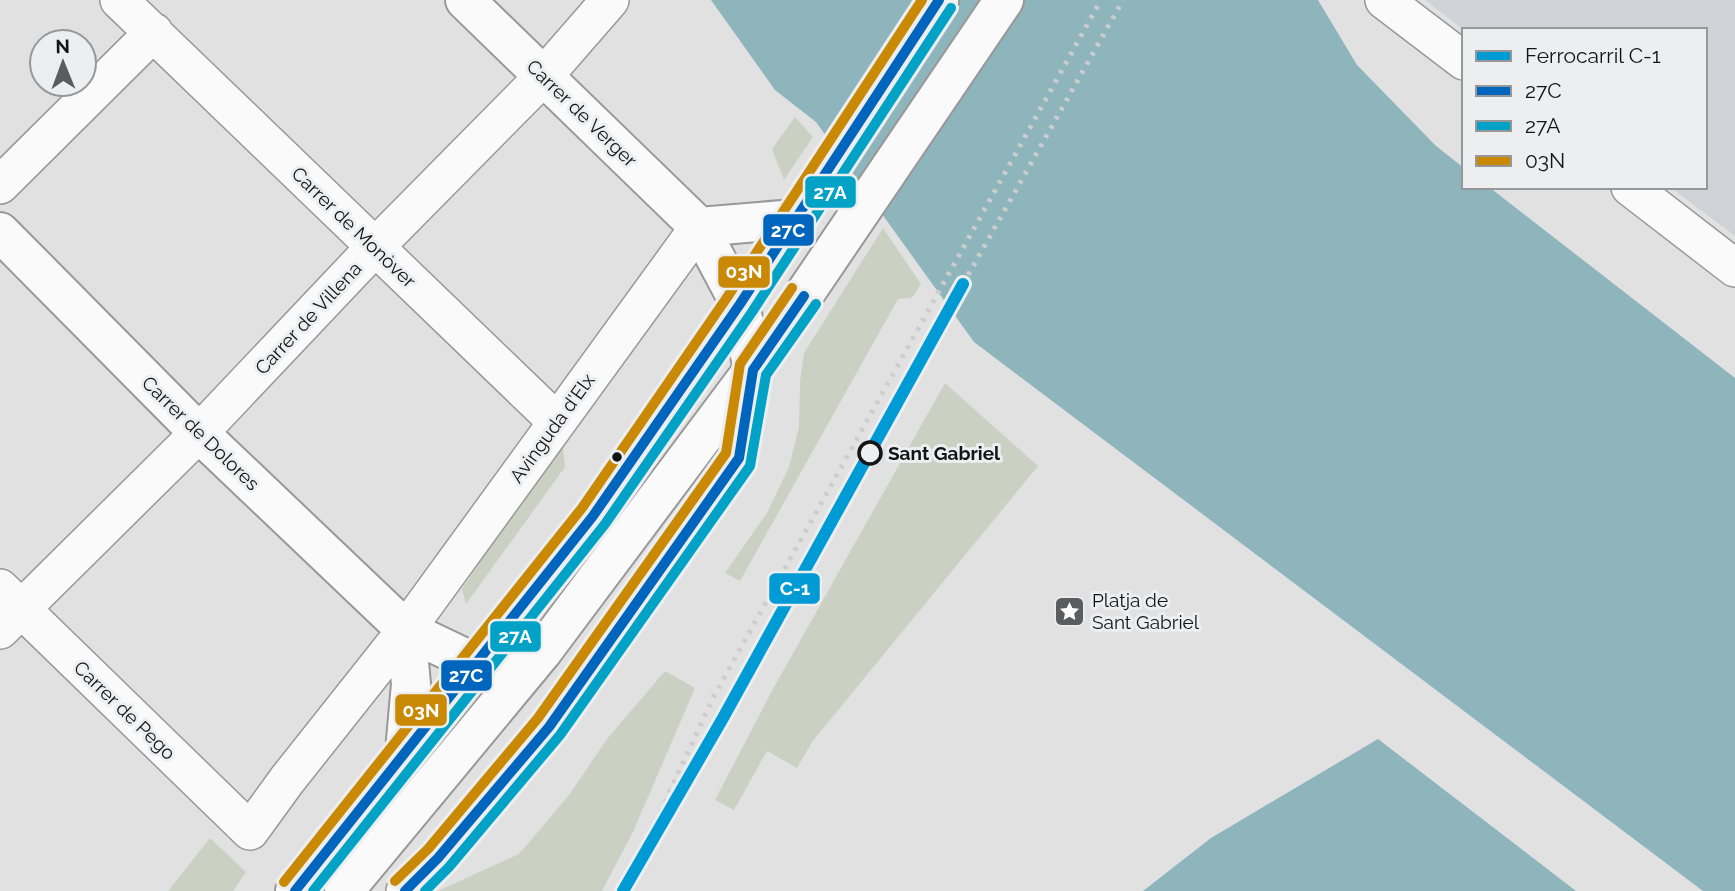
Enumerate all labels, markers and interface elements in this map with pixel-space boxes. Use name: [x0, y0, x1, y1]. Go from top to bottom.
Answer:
north arrow: [28, 28, 98, 98]
legend: [1462, 28, 1707, 189]
text: N: [55, 35, 70, 57]
text: Ferrocarril C-1: [1525, 43, 1661, 68]
street label: Carrer de Verger: [522, 55, 642, 171]
text: 27C: [1525, 78, 1562, 103]
text: 27A: [1525, 113, 1560, 138]
text: 03N: [1525, 148, 1565, 173]
street label: Carrer de Monòver: [287, 162, 421, 292]
line badge: 27A: [804, 175, 857, 209]
text: 27A: [813, 181, 847, 203]
line badge: 27C: [762, 213, 815, 247]
text: 27C: [771, 219, 805, 241]
line badge: 03N: [717, 255, 771, 289]
street label: Carrer de Villena: [250, 257, 366, 379]
text: 03N: [726, 260, 762, 282]
street label: Avinguda d'Elx: [505, 369, 599, 487]
street label: Carrer de Dolores: [138, 371, 264, 495]
marker: Sant Gabriel: [858, 441, 882, 465]
place label: Sant Gabriel: [888, 442, 1001, 464]
unlabelled marker: [610, 450, 624, 464]
line badge: C-1: [768, 572, 821, 605]
text: C-1: [780, 577, 810, 599]
place label: Platja de Sant Gabriel: [1092, 589, 1200, 633]
place icon: Platja de Sant Gabriel: [1052, 594, 1086, 628]
line badge: 27A: [489, 620, 542, 653]
text: 27A: [498, 625, 532, 647]
street label: Carrer de Pego: [70, 656, 180, 764]
line badge: 27C: [440, 659, 493, 692]
text: 27C: [449, 664, 483, 686]
line badge: 03N: [394, 693, 448, 727]
text: 03N: [403, 699, 439, 721]

